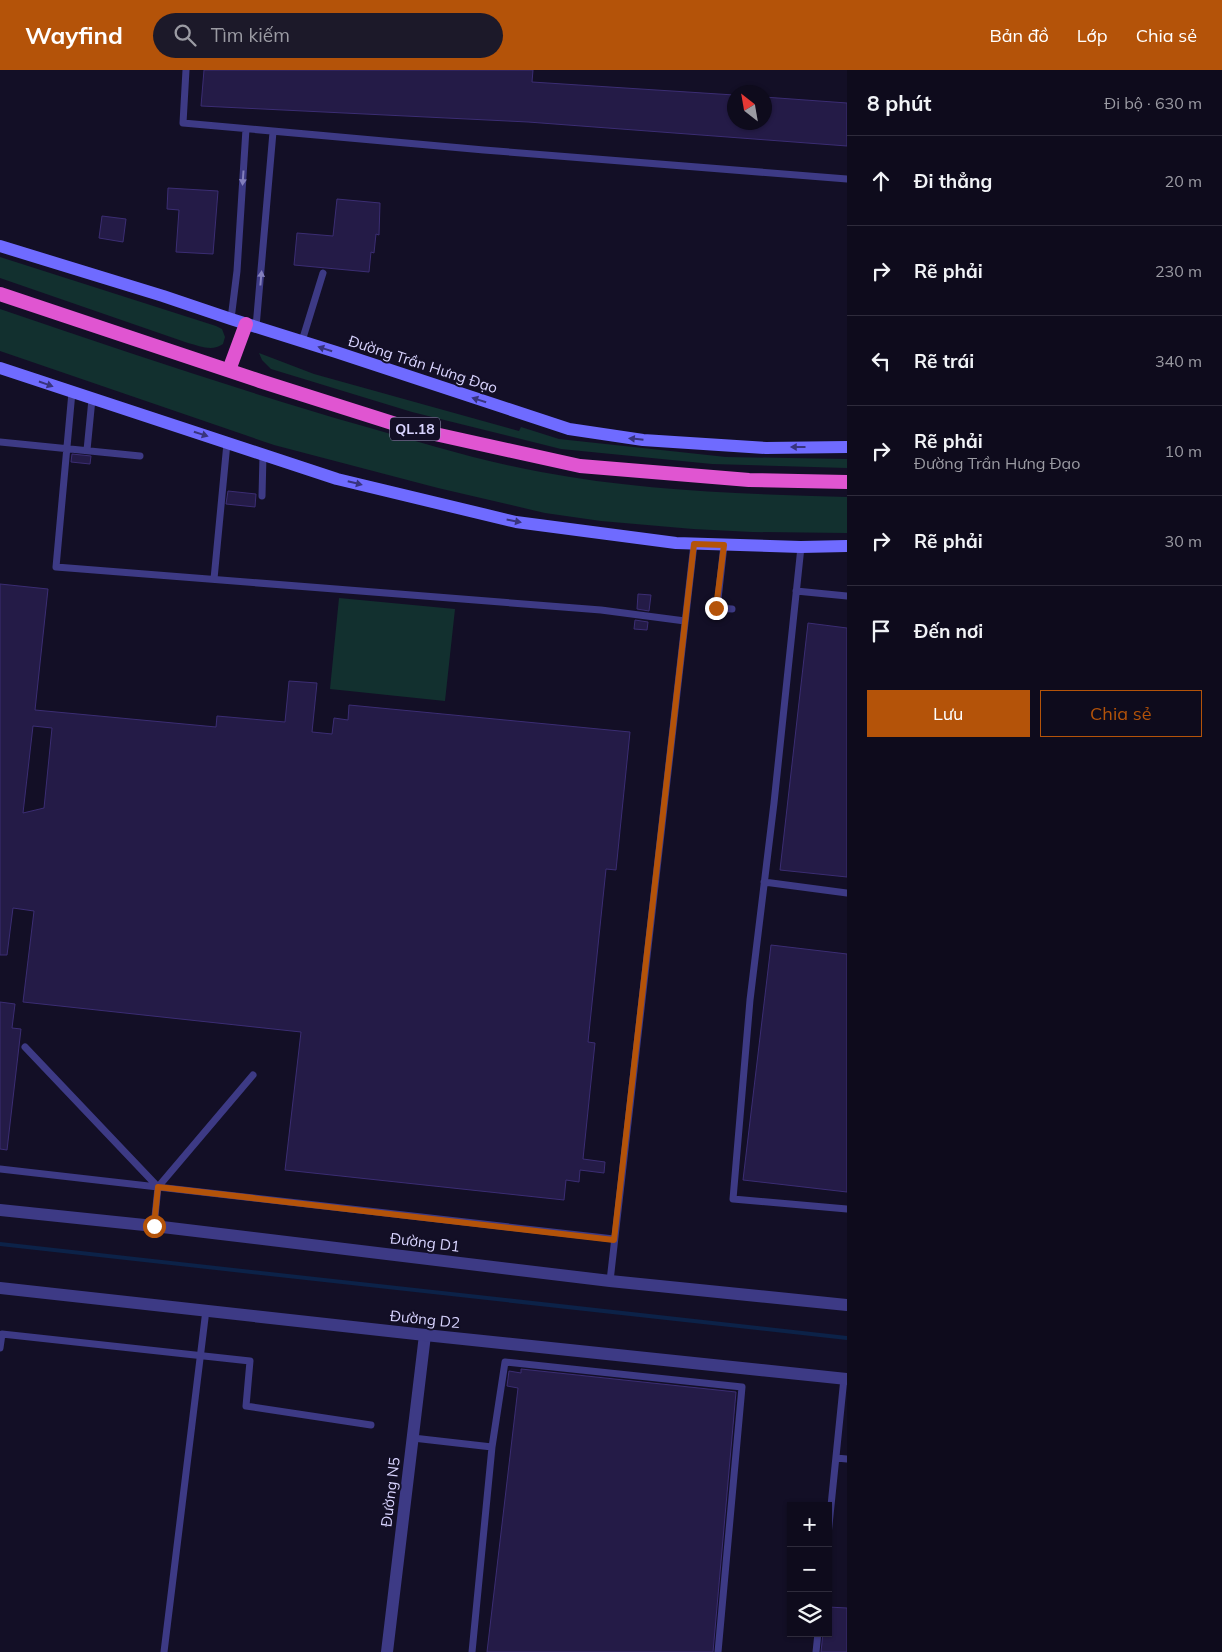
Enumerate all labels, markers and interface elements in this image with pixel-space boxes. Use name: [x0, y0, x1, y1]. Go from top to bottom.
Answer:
search box: [153, 13, 503, 58]
text: Wayfind: [25, 20, 123, 50]
icon: search: [171, 21, 199, 49]
text: Tìm kiếm: [211, 23, 290, 47]
text: Bản đồ: [989, 24, 1049, 47]
text: Lớp: [1077, 24, 1108, 47]
text: Chia sẻ: [1136, 24, 1197, 47]
north arrow: [727, 85, 772, 130]
text: 8 phút: [867, 90, 932, 116]
text: Đi bộ · 630 m: [1104, 93, 1202, 113]
icon: ahead: [867, 167, 895, 195]
text: Đi thẳng: [914, 169, 992, 193]
one-way arrow: [238, 170, 246, 186]
text: 20 m: [1165, 171, 1202, 191]
icon: right: [867, 257, 895, 285]
text: Rẽ phải: [914, 259, 983, 283]
text: 230 m: [1155, 261, 1202, 281]
one-way arrow: [257, 270, 265, 286]
street label: Đường Trần Hưng Đạo: [346, 331, 500, 397]
one-way arrow: [317, 344, 332, 352]
icon: left: [867, 347, 895, 375]
text: Rẽ trái: [914, 349, 974, 373]
text: 340 m: [1155, 351, 1202, 371]
one-way arrow: [39, 380, 54, 388]
one-way arrow: [471, 396, 486, 404]
road number: QL.18: [390, 418, 440, 440]
text: Rẽ phải: [914, 429, 983, 453]
one-way arrow: [193, 431, 208, 439]
one-way arrow: [628, 435, 644, 443]
icon: right: [867, 437, 895, 465]
text: 10 m: [1165, 441, 1202, 461]
one-way arrow: [790, 443, 806, 451]
text: Đường Trần Hưng Đạo: [914, 453, 1080, 473]
one-way arrow: [348, 479, 363, 487]
one-way arrow: [506, 517, 521, 525]
icon: right: [867, 527, 895, 555]
text: Rẽ phải: [914, 529, 983, 553]
text: 30 m: [1165, 531, 1202, 551]
route end: [705, 597, 728, 620]
icon: arrive: [867, 617, 895, 645]
text: Đến nơi: [914, 619, 983, 643]
button: Lưu: [867, 690, 1030, 737]
button: Chia sẻ: [1040, 690, 1202, 737]
route start: [143, 1215, 166, 1238]
street label: Đường D1: [389, 1228, 461, 1256]
street label: Đường D2: [389, 1306, 461, 1332]
street label: Đường N5: [376, 1456, 404, 1528]
map controls: [787, 1502, 832, 1637]
button: +: [787, 1502, 832, 1547]
button: −: [787, 1547, 832, 1592]
button: layers: [787, 1592, 832, 1637]

